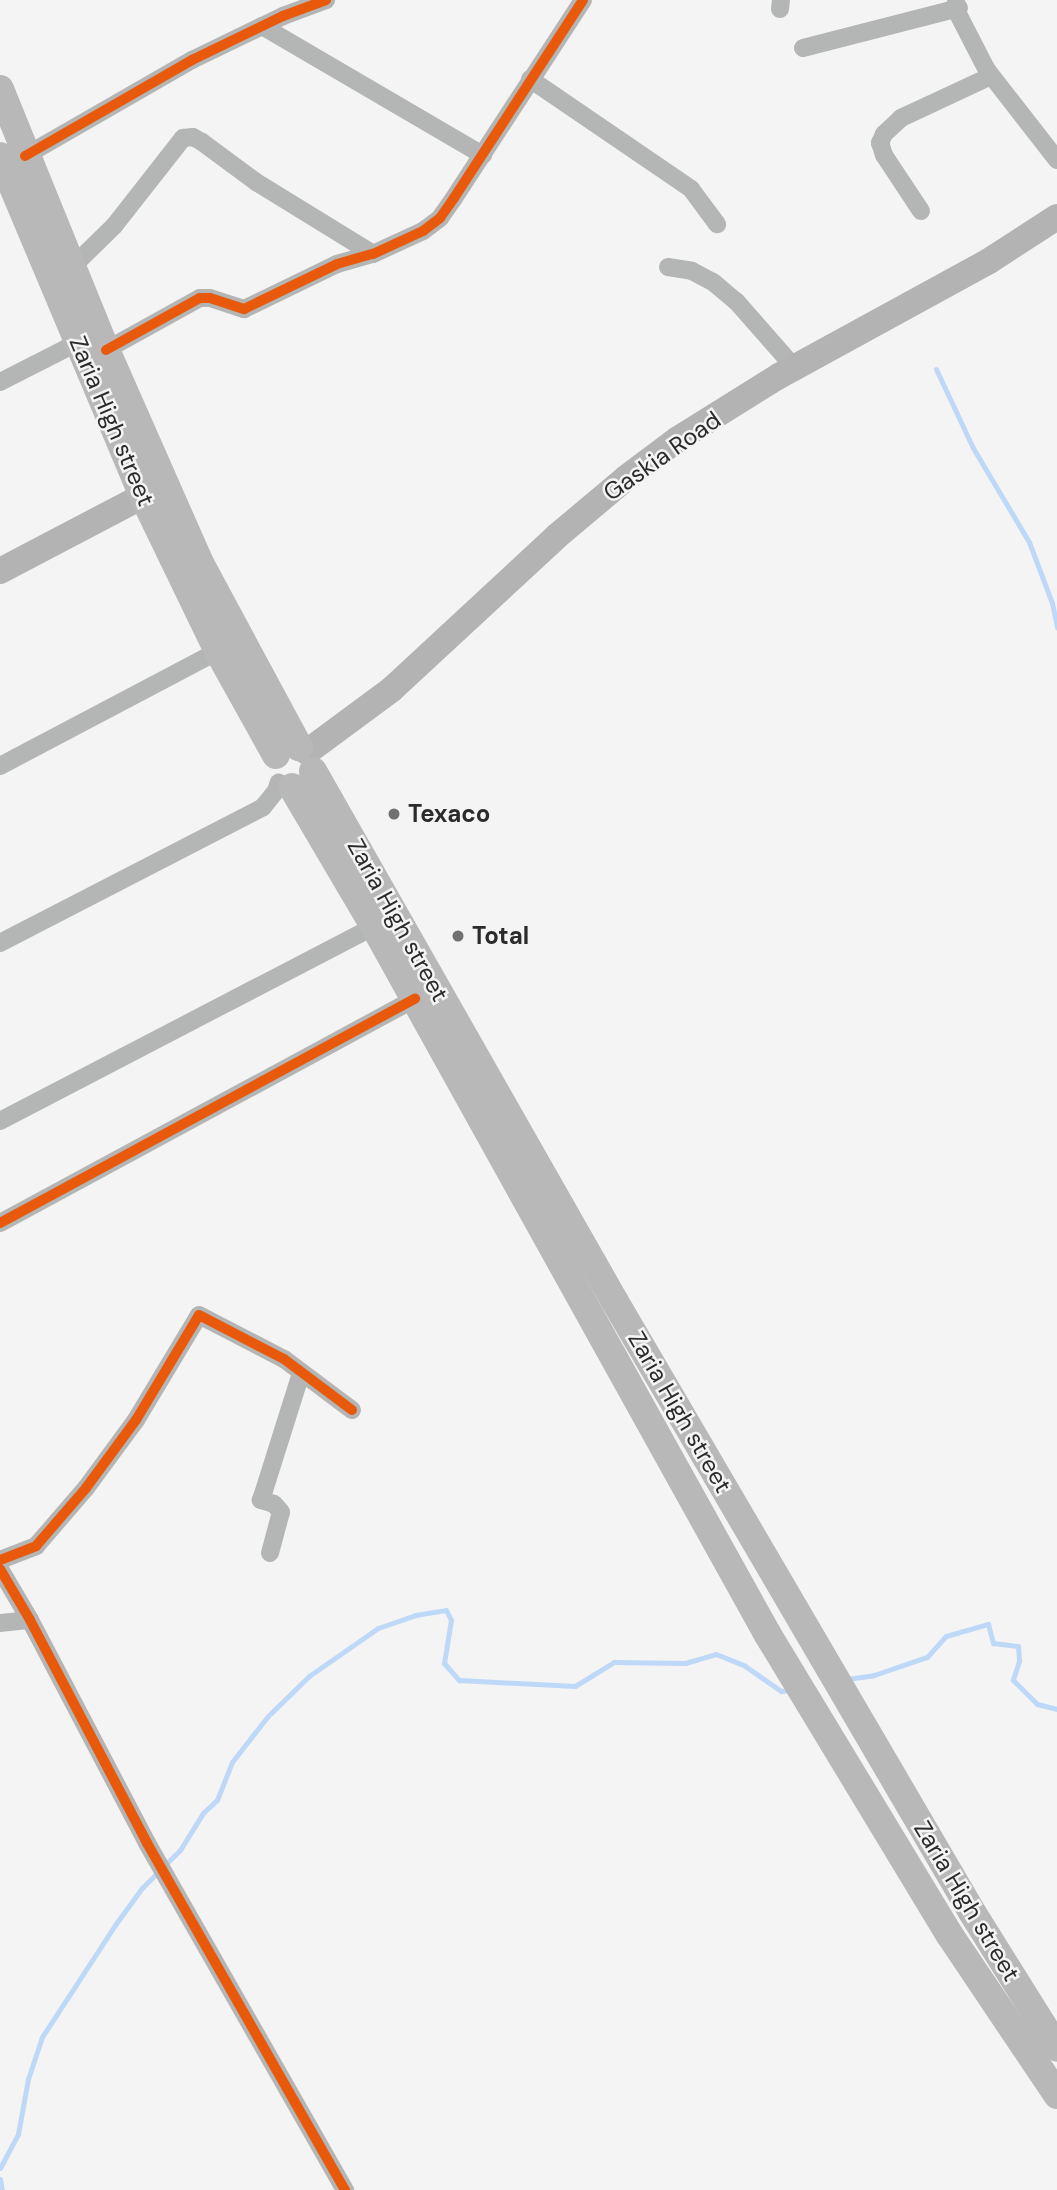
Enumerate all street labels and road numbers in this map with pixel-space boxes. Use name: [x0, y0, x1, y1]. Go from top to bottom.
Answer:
street label: Zaria High street: [63, 332, 161, 510]
street label: Gaskia Road: [598, 405, 726, 507]
street label: Zaria High street: [341, 834, 455, 1006]
street label: Zaria High street: [622, 1326, 738, 1498]
street label: Zaria High street: [908, 1816, 1026, 1986]

